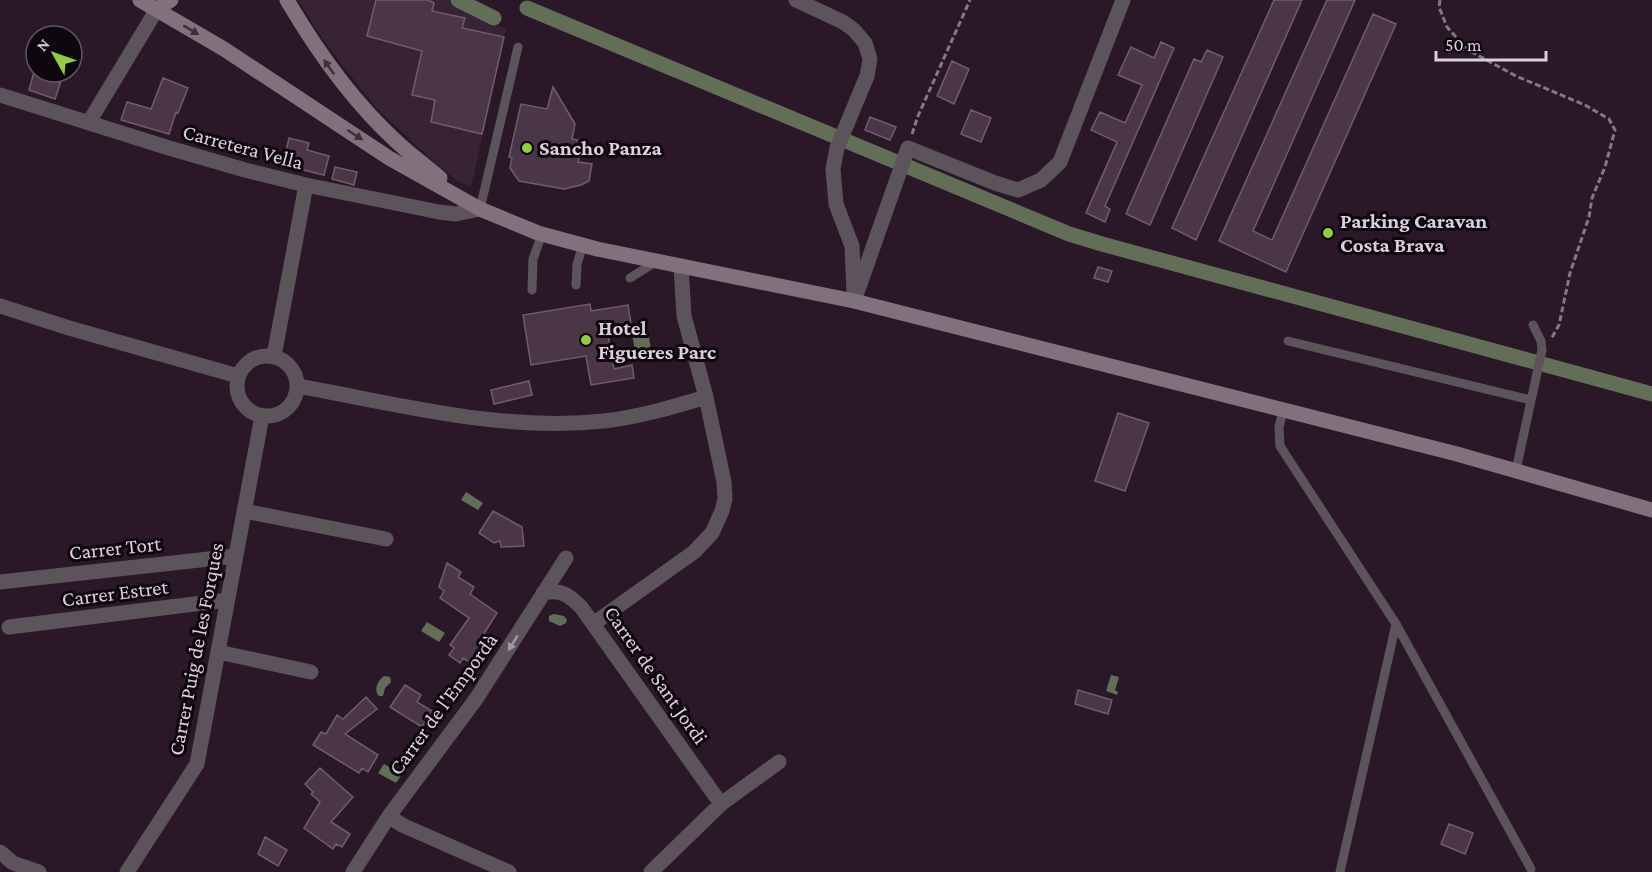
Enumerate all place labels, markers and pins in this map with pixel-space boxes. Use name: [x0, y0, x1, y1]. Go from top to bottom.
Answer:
place label: Sancho Panza: [539, 136, 662, 160]
marker: Sancho Panza: [520, 141, 534, 155]
place label: Parking Caravan Costa Brava: [1340, 209, 1487, 257]
marker: Parking Caravan Costa Brava: [1321, 226, 1335, 240]
place label: Hotel Figueres Parc: [598, 316, 717, 364]
marker: Hotel Figueres Parc: [579, 333, 593, 347]

